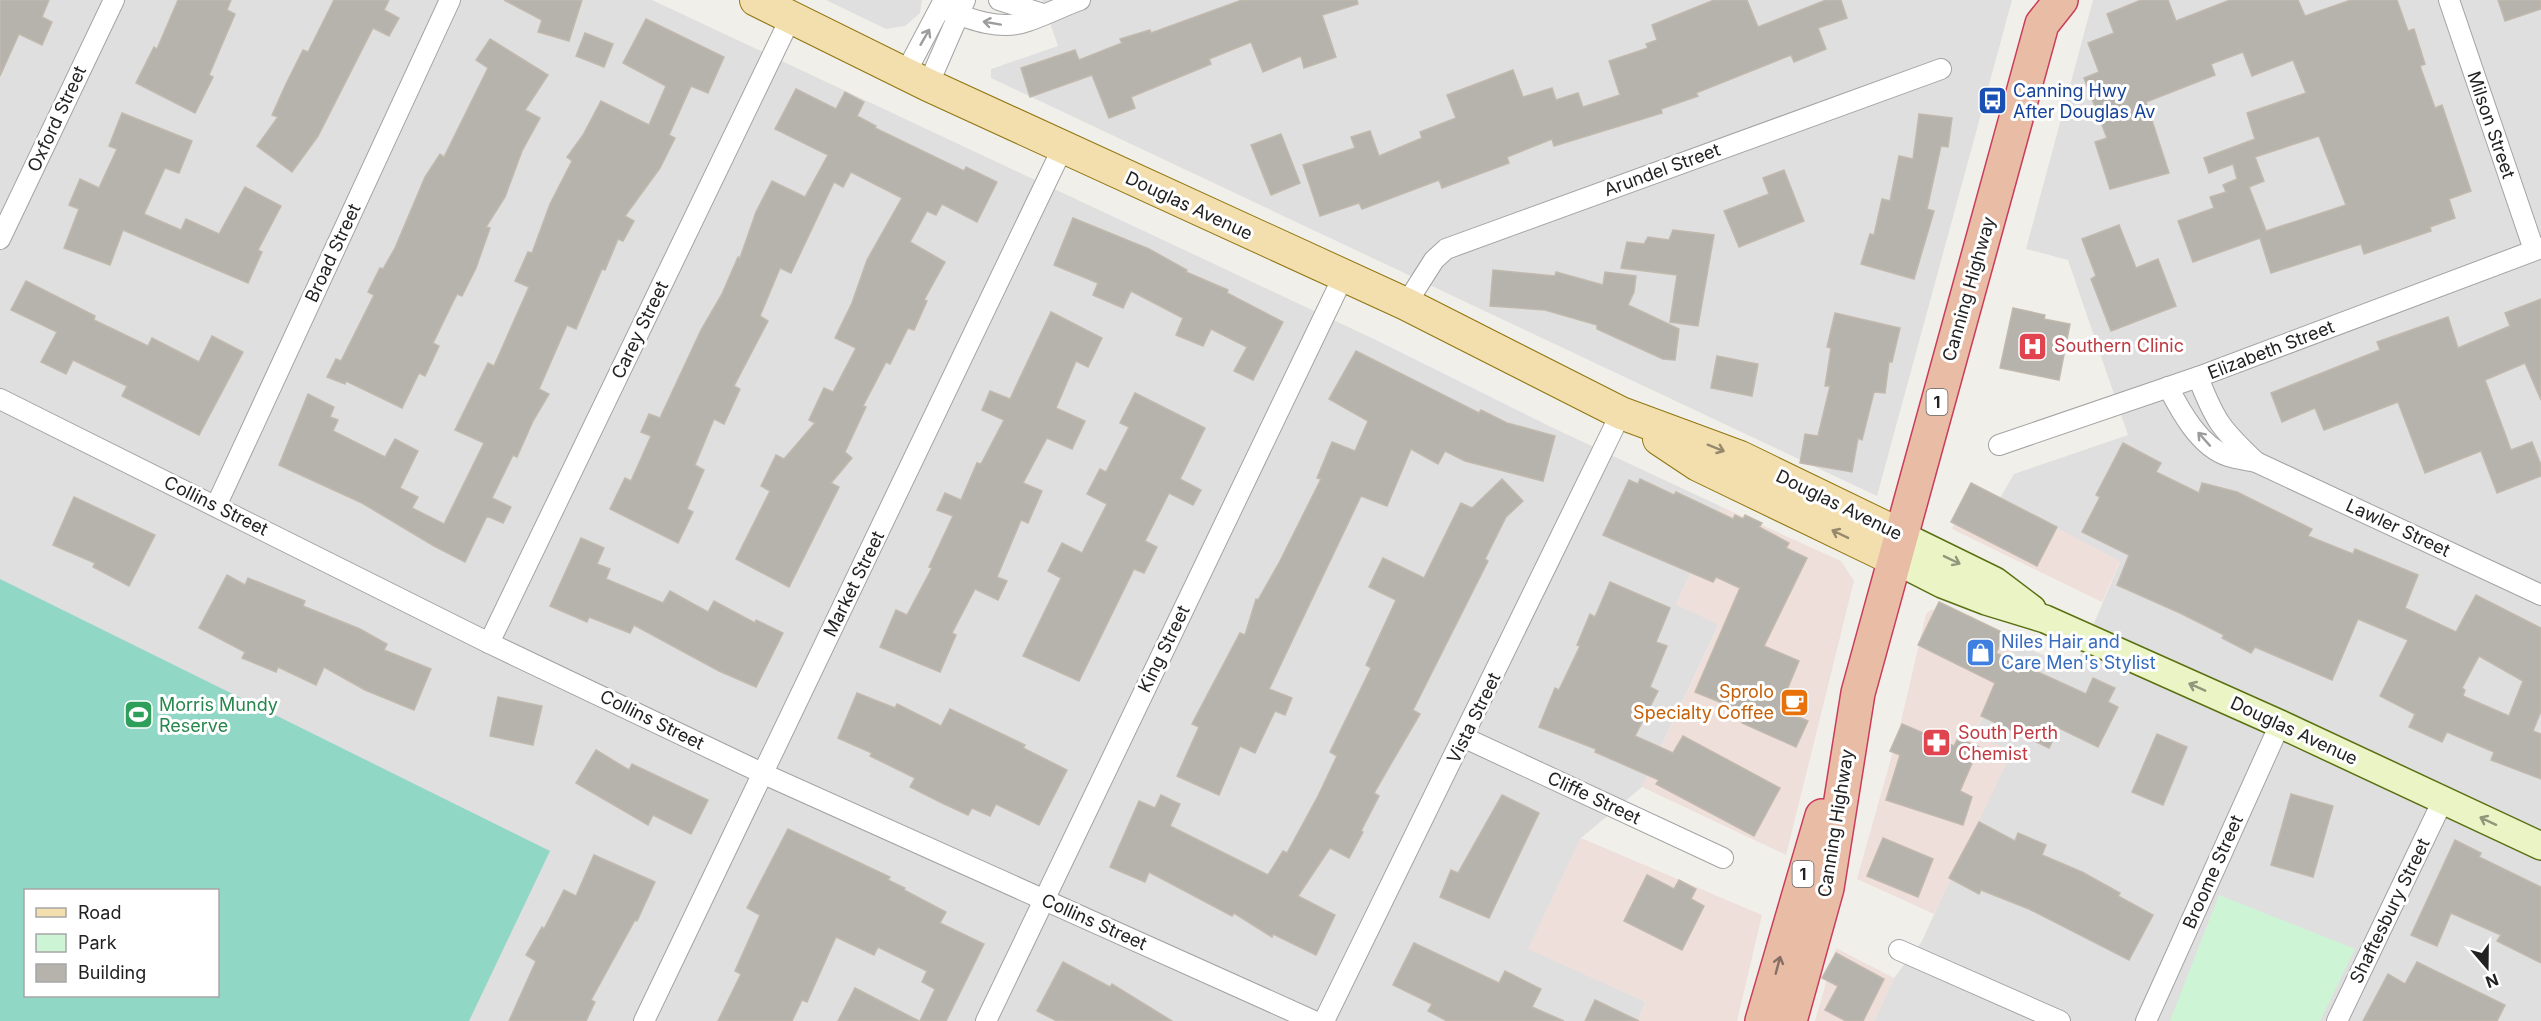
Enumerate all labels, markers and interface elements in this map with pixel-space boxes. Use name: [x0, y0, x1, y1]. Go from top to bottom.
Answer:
one-way arrow: [983, 17, 1002, 28]
one-way arrow: [919, 29, 931, 46]
street label: Oxford Street: [23, 62, 90, 175]
street label: Milson Street: [2463, 69, 2520, 181]
place label: Canning Hwy After Douglas Av: [2013, 80, 2155, 122]
bus stop icon: Canning Hwy After Douglas Av: [1976, 85, 2008, 117]
street label: Arundel Street: [1601, 139, 1723, 200]
street label: Douglas Avenue: [1122, 167, 1256, 244]
street label: Broad Street: [301, 200, 365, 305]
street label: Canning Highway: [1938, 214, 1999, 364]
street label: Carey Street: [607, 278, 672, 382]
street label: Elizabeth Street: [2205, 316, 2337, 383]
hospital icon: Southern Clinic: [2017, 330, 2049, 362]
place label: Southern Clinic: [2054, 335, 2184, 356]
road number: 1: [1926, 389, 1948, 415]
one-way arrow: [2197, 432, 2211, 447]
one-way arrow: [1706, 443, 1724, 454]
street label: Douglas Avenue: [1773, 465, 1906, 544]
street label: Collins Street: [161, 471, 272, 540]
street label: Lawler Street: [2343, 494, 2454, 561]
street label: Market Street: [819, 527, 888, 640]
one-way arrow: [1831, 528, 1849, 540]
one-way arrow: [1943, 554, 1961, 566]
street label: King Street: [1133, 602, 1194, 696]
place label: Niles Hair and Care Men's Stylist: [2001, 631, 2156, 673]
shop icon: Niles Hair and Care Men's Stylist: [1964, 636, 1996, 668]
street label: Vista Street: [1443, 669, 1505, 767]
one-way arrow: [2188, 680, 2206, 692]
place label: Sprolo Specialty Coffee: [1633, 681, 1774, 723]
street label: Collins Street: [597, 685, 708, 754]
cafe icon: Sprolo Specialty Coffee: [1779, 686, 1811, 718]
street label: Douglas Avenue: [2227, 692, 2361, 769]
place label: Morris Mundy Reserve: [159, 694, 278, 736]
sports icon: Morris Mundy Reserve: [122, 699, 154, 731]
place label: South Perth Chemist: [1958, 722, 2058, 764]
pharmacy icon: South Perth Chemist: [1921, 727, 1953, 759]
street label: Canning Highway: [1813, 747, 1858, 899]
street label: Cliffe Street: [1544, 767, 1644, 828]
street label: Broome Street: [2178, 812, 2247, 932]
one-way arrow: [2480, 815, 2498, 827]
street label: Shaftesbury Street: [2345, 835, 2434, 987]
road number: 1: [1792, 861, 1814, 887]
legend: [24, 889, 219, 997]
street label: Collins Street: [1038, 889, 1150, 954]
text: Road: [78, 902, 121, 923]
text: Park: [78, 932, 117, 953]
north arrow: [2457, 937, 2517, 997]
one-way arrow: [1773, 956, 1784, 975]
text: Building: [78, 962, 146, 983]
text: N: [2483, 970, 2501, 993]

